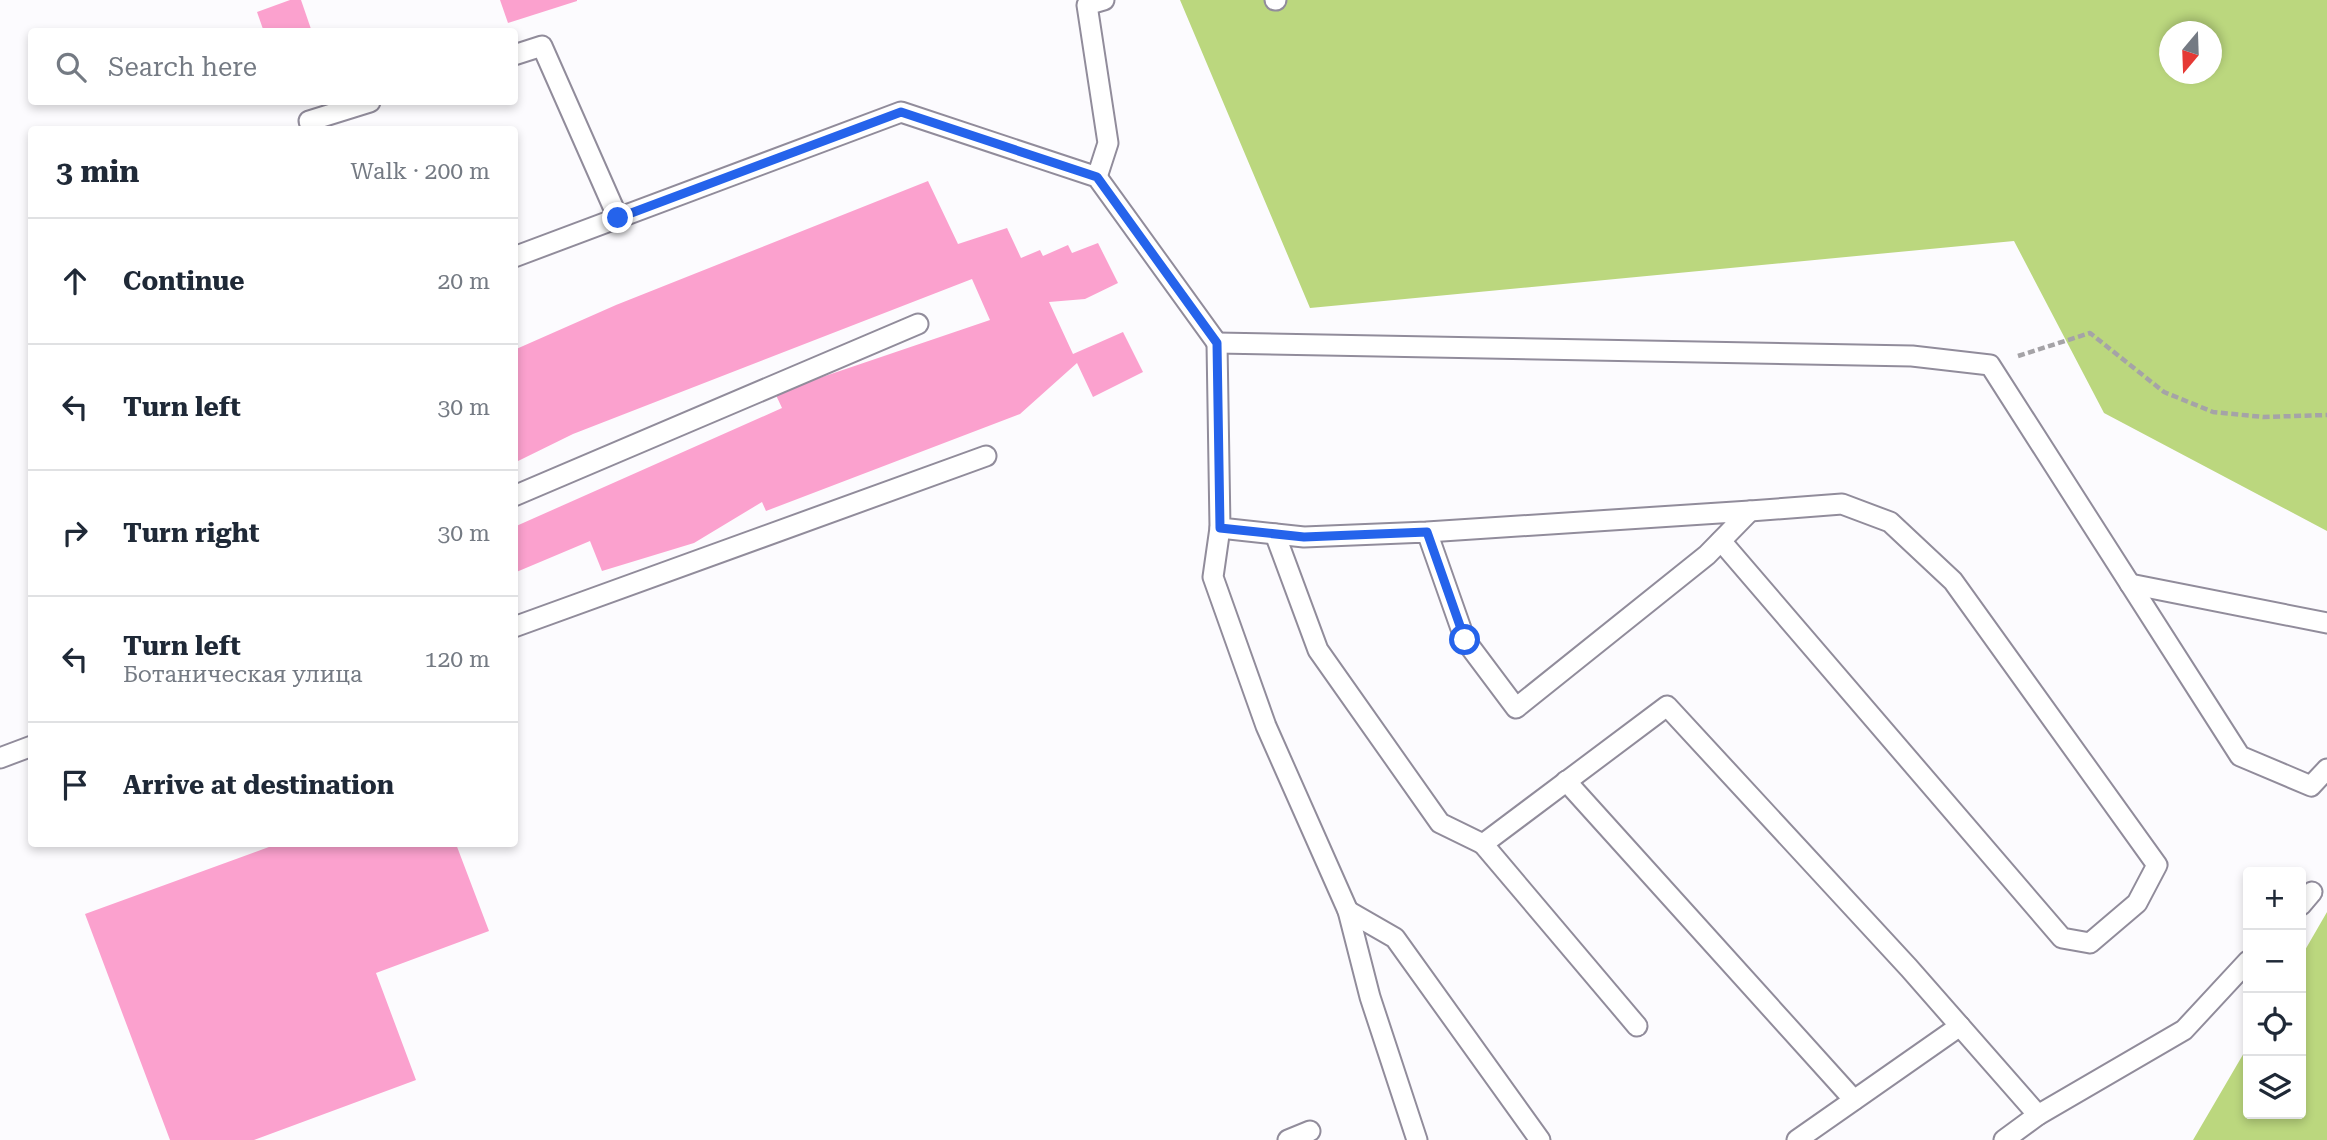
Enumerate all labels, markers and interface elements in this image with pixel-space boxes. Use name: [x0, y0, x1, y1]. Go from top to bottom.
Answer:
north arrow: [2159, 21, 2222, 84]
search box: [28, 28, 518, 105]
icon: search: [52, 48, 90, 86]
text: Search here: [108, 52, 257, 82]
text: 3 min: [56, 154, 139, 189]
text: Walk · 200 m: [351, 158, 490, 185]
route end: [602, 202, 633, 233]
icon: ahead: [56, 262, 94, 300]
text: Continue: [123, 266, 245, 296]
text: 20 m: [437, 268, 490, 295]
icon: left: [56, 388, 94, 426]
text: Turn left: [123, 392, 241, 422]
text: 30 m: [437, 394, 490, 421]
icon: right: [56, 514, 94, 552]
text: Turn right: [123, 518, 259, 548]
text: 30 m: [437, 520, 490, 547]
route start: [1449, 624, 1480, 655]
text: Turn left: [123, 631, 241, 661]
icon: left: [56, 640, 94, 678]
text: 120 m: [425, 646, 490, 673]
text: Ботаническая улица: [123, 661, 362, 688]
icon: arrive: [56, 766, 94, 804]
text: Arrive at destination: [123, 770, 394, 800]
map controls: [2243, 867, 2306, 1119]
button: +: [2243, 867, 2306, 930]
button: −: [2243, 930, 2306, 993]
button: locate: [2243, 993, 2306, 1056]
button: layers: [2243, 1056, 2306, 1119]

